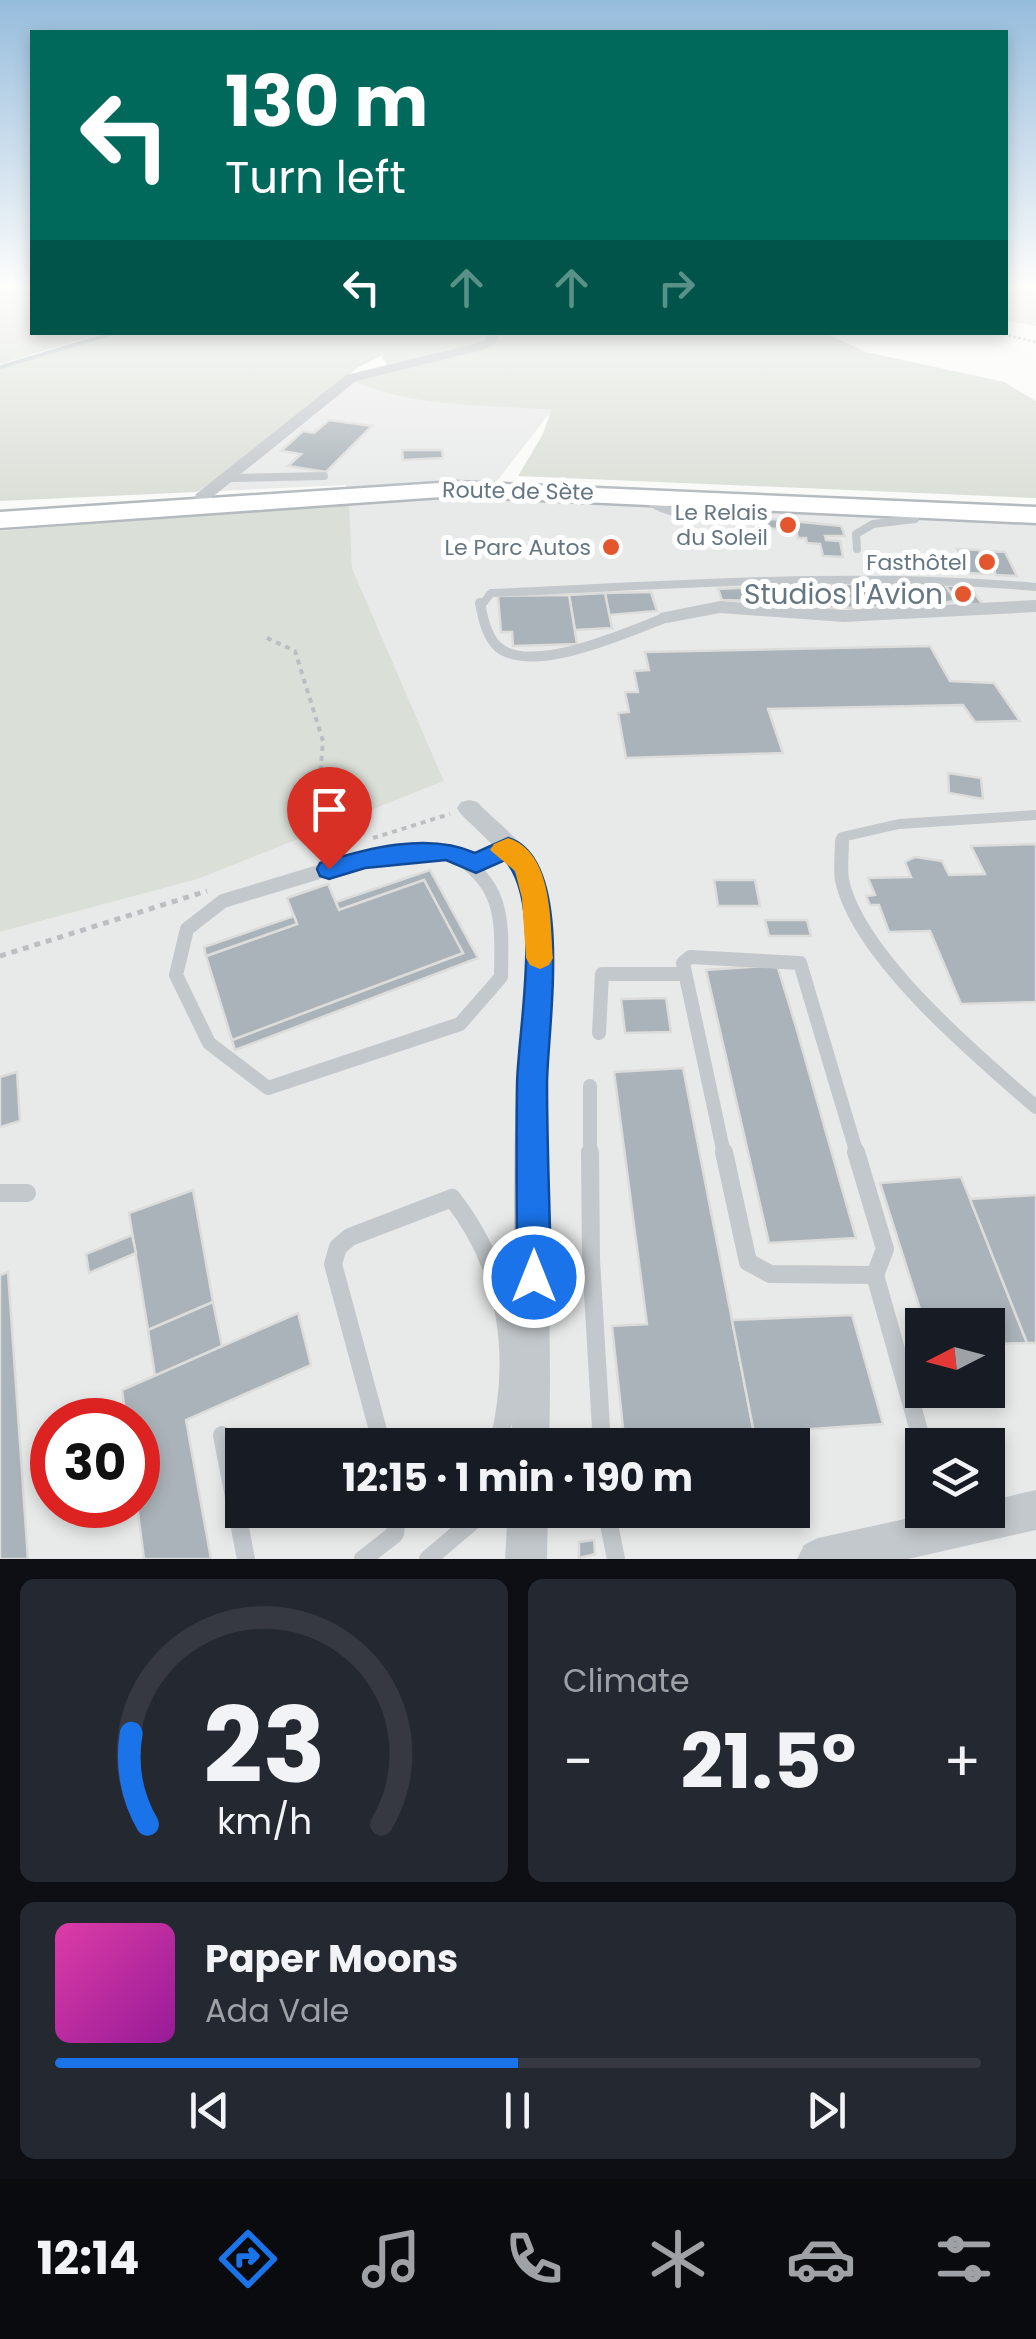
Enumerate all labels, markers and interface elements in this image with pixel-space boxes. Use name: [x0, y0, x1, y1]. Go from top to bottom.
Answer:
text: 130 m: [225, 52, 428, 151]
icon: left: [60, 70, 190, 200]
text: Turn left: [225, 146, 406, 209]
icon: left: [334, 260, 389, 315]
icon: ahead: [439, 260, 494, 315]
icon: ahead: [544, 260, 599, 315]
icon: right: [649, 260, 704, 315]
street label: Route de Sète: [442, 474, 594, 508]
place label: Le Relais du Soleil: [675, 497, 768, 553]
marker: Le Relais du Soleil: [777, 514, 799, 536]
place label: Le Parc Autos: [444, 532, 591, 563]
marker: Le Parc Autos: [600, 536, 622, 558]
place label: Fasthôtel: [866, 547, 967, 578]
marker: Fasthôtel: [976, 551, 998, 573]
place label: Studios l'Avion: [744, 575, 943, 614]
marker: Studios l'Avion: [952, 583, 974, 605]
pin: [287, 767, 372, 870]
icon: arrive: [302, 782, 357, 837]
position arrow: [482, 1225, 586, 1329]
north arrow: [905, 1308, 1005, 1408]
map controls: [905, 1308, 1005, 1528]
speed limit sign: 30: [30, 1398, 160, 1528]
button: layers: [905, 1428, 1005, 1528]
text: 12:15 · 1 min · 190 m: [342, 1451, 693, 1504]
text: Climate: [563, 1658, 690, 1703]
text: 23: [203, 1673, 325, 1818]
text: 21.5°: [681, 1709, 856, 1814]
text: −: [563, 1723, 593, 1800]
text: +: [943, 1723, 981, 1800]
text: km/h: [216, 1796, 312, 1847]
text: Paper Moons: [205, 1932, 458, 1985]
text: Ada Vale: [205, 1988, 349, 2033]
icon: previous: [182, 2083, 237, 2138]
icon: pause: [490, 2083, 545, 2138]
icon: next: [799, 2083, 854, 2138]
icon: directions: [213, 2224, 283, 2294]
icon: music: [356, 2224, 426, 2294]
icon: phone: [499, 2224, 569, 2294]
icon: climate: [643, 2224, 713, 2294]
icon: car: [786, 2224, 856, 2294]
icon: filters: [929, 2224, 999, 2294]
text: 12:14: [37, 2227, 139, 2290]

